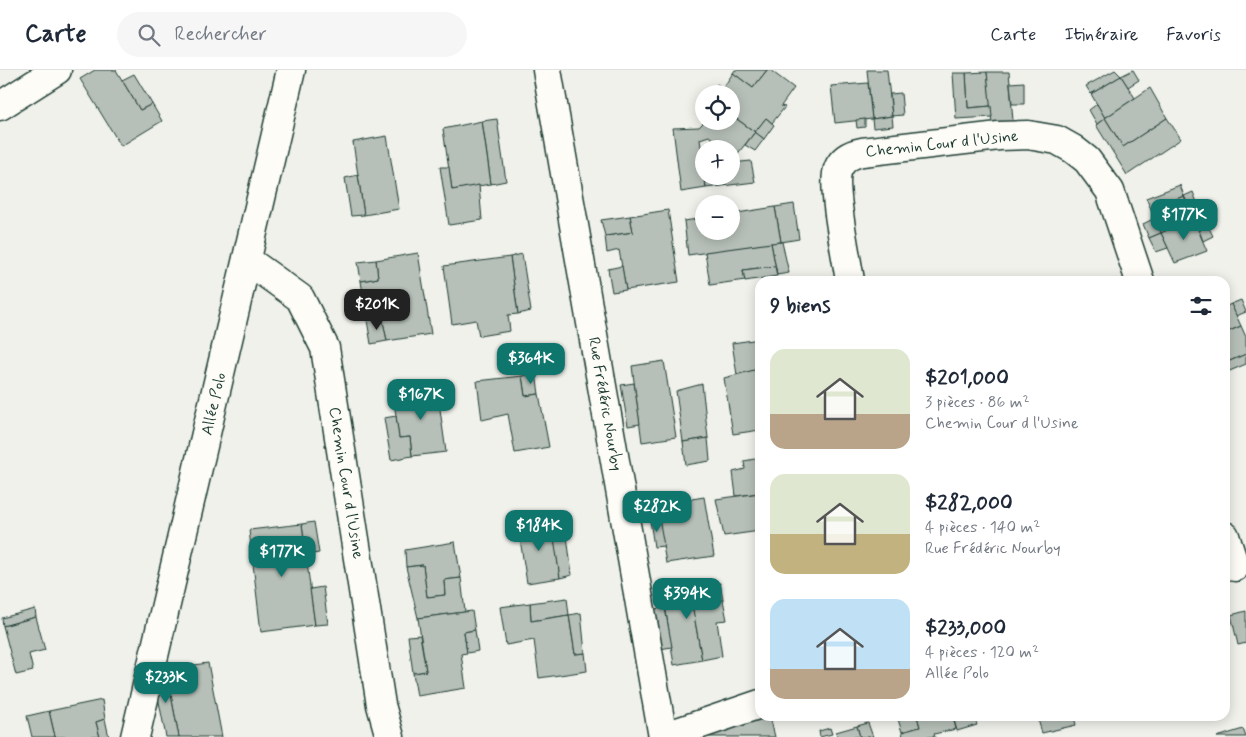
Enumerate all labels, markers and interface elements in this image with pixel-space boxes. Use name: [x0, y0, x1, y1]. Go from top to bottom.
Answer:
search box: [117, 12, 467, 57]
text: Carte: [25, 19, 87, 50]
icon: search: [135, 21, 163, 49]
text: Rechercher: [175, 22, 267, 47]
text: Carte: [990, 23, 1036, 47]
text: Itinéraire: [1064, 23, 1138, 47]
text: Favoris: [1166, 23, 1221, 47]
map controls: [695, 85, 740, 240]
button: locate: [695, 85, 740, 130]
street label: Chemin Cour d l'Usine: [865, 125, 1020, 162]
button: +: [695, 140, 740, 185]
button: −: [695, 195, 740, 240]
pin: $177K: [1149, 198, 1219, 241]
text: $177K: [1162, 204, 1206, 225]
pin: $201K: [342, 288, 412, 331]
text: 9 biens: [770, 292, 831, 320]
icon: filters: [1187, 292, 1215, 320]
text: $201K: [355, 294, 399, 315]
street label: Rue Frédéric Nourby: [583, 335, 627, 473]
pin: $364K: [496, 342, 566, 385]
text: $364K: [508, 348, 554, 369]
text: $201,000: [925, 364, 1009, 392]
icon: home: [810, 369, 870, 429]
street label: Allée Polo: [197, 371, 231, 437]
pin: $167K: [386, 378, 456, 421]
text: $167K: [398, 384, 444, 405]
text: 3 pièces · 86 m²: [925, 392, 1030, 413]
street label: Chemin Cour d l'Usine: [324, 405, 368, 561]
text: Chemin Cour d l'Usine: [925, 413, 1079, 434]
text: $282,000: [925, 489, 1013, 517]
pin: $282K: [622, 490, 692, 533]
icon: home: [810, 494, 870, 554]
text: $282K: [634, 496, 680, 517]
pin: $184K: [504, 510, 574, 552]
text: $184K: [516, 515, 562, 536]
text: 4 pièces · 140 m²: [925, 517, 1040, 538]
pin: $177K: [247, 536, 317, 578]
text: Rue Frédéric Nourby: [925, 538, 1061, 559]
text: $177K: [260, 541, 304, 562]
pin: $394K: [652, 578, 722, 620]
text: $394K: [664, 583, 710, 604]
text: $233,000: [925, 614, 1006, 642]
icon: home: [810, 619, 870, 679]
text: 4 pièces · 120 m²: [925, 642, 1039, 663]
pin: $233K: [131, 662, 201, 704]
text: Allée Polo: [925, 663, 989, 684]
text: $233K: [145, 667, 187, 688]

